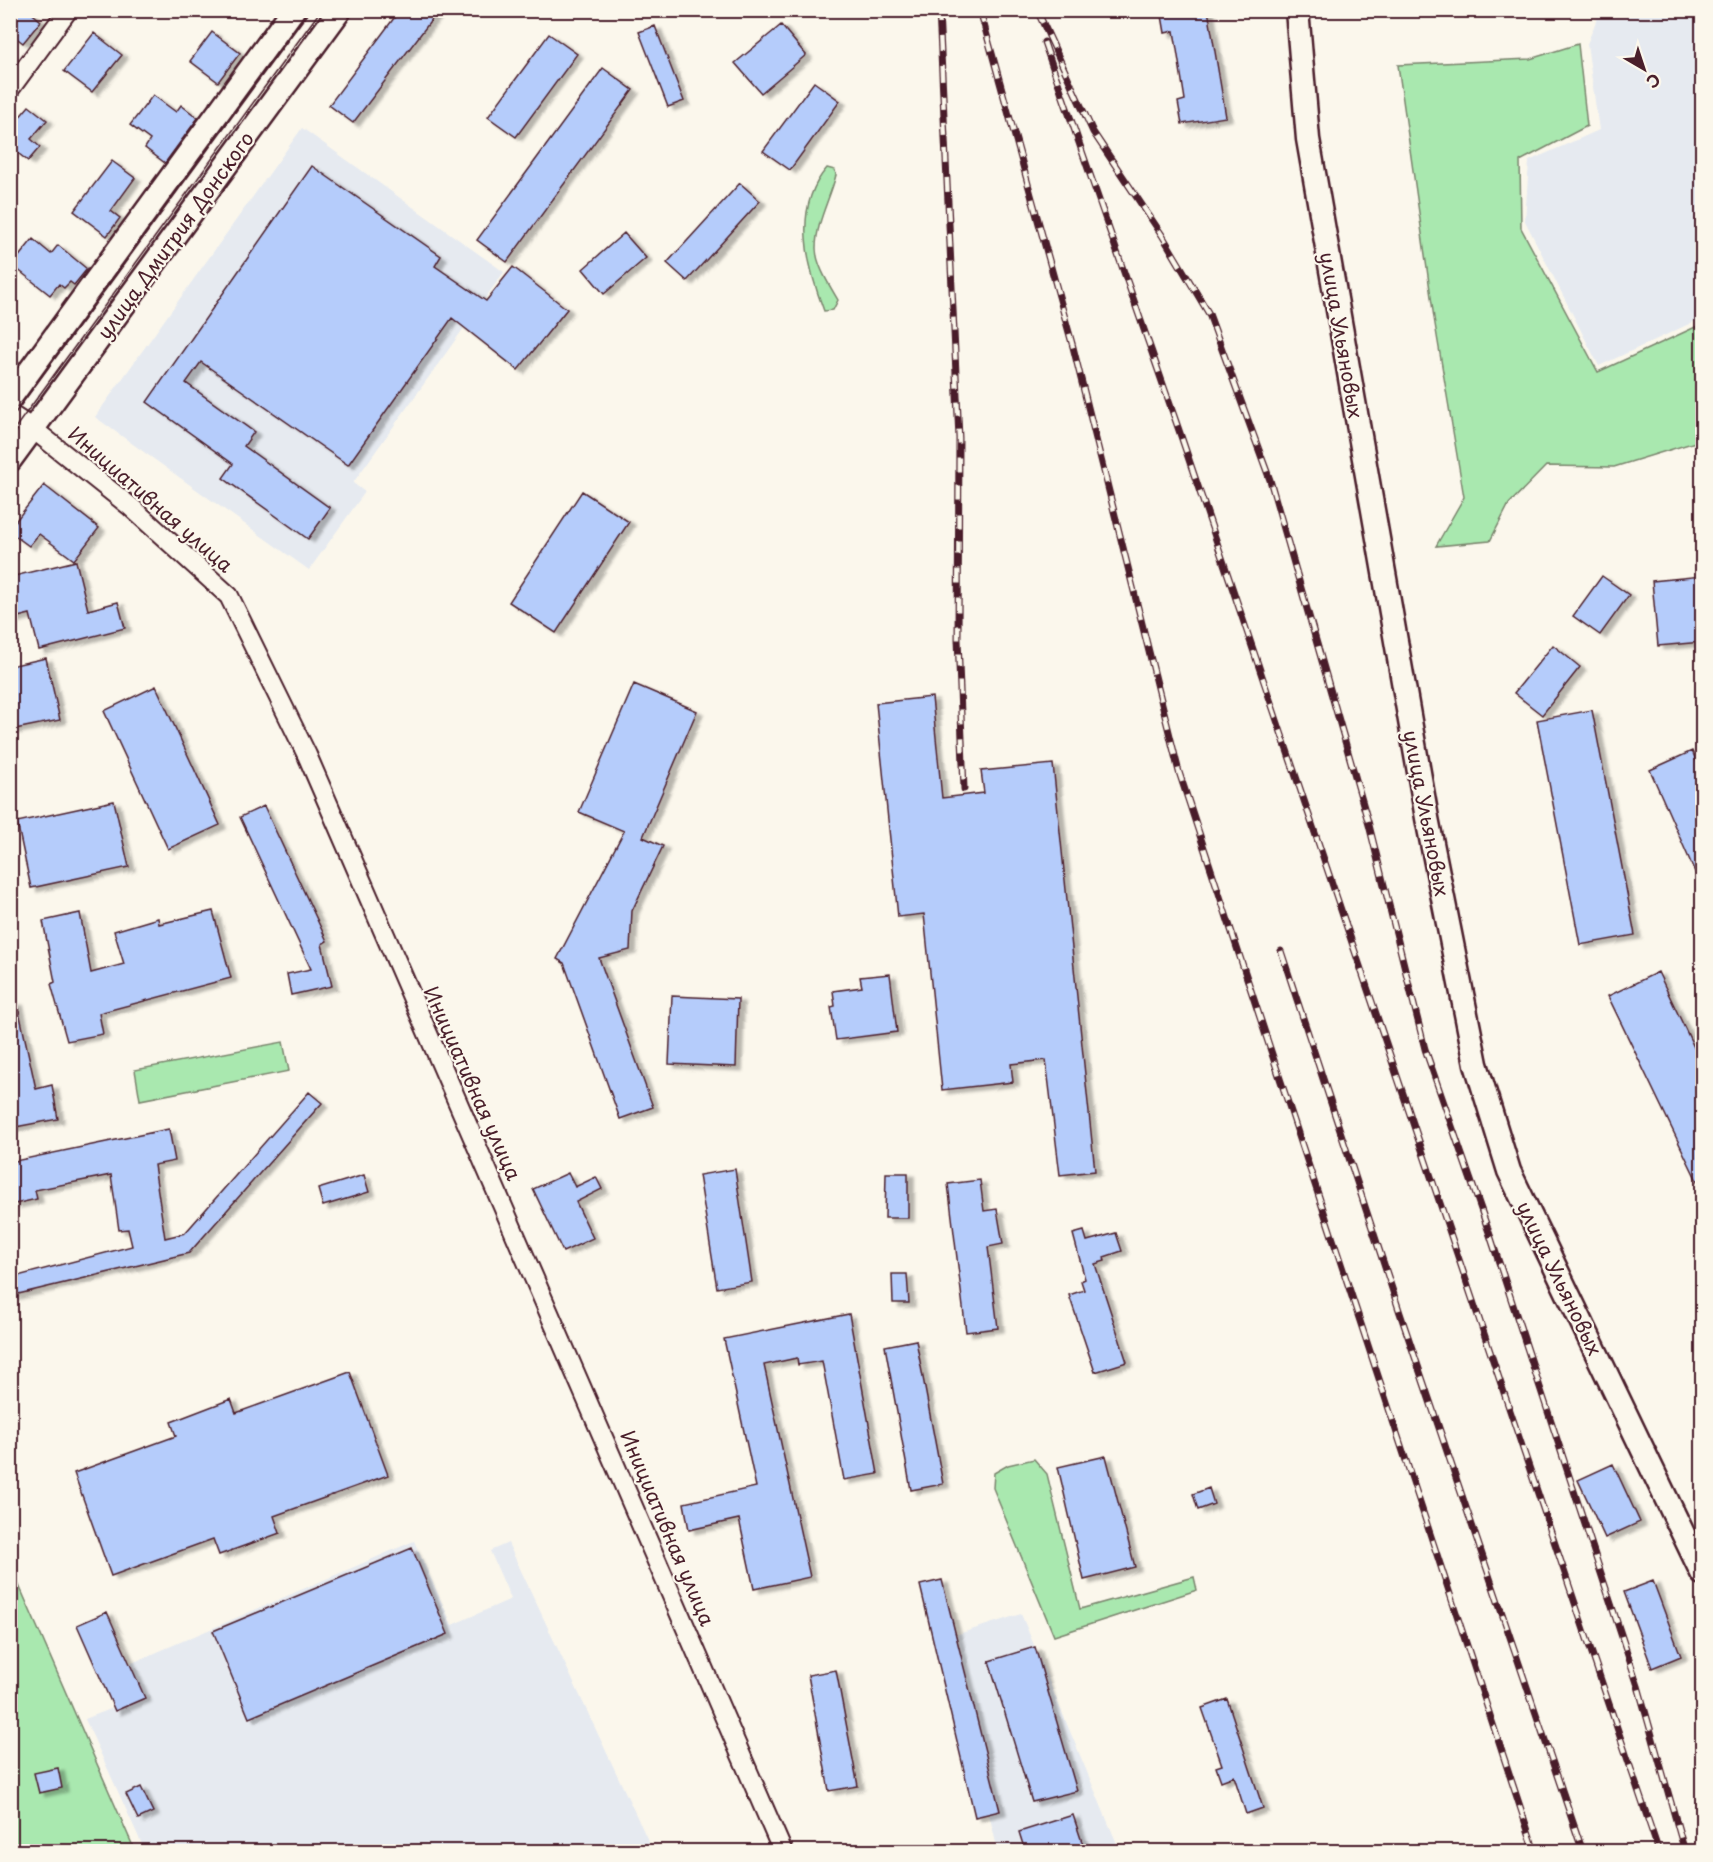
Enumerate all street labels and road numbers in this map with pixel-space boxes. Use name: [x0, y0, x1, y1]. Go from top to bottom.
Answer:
street label: улица Дмитрия Донского: [89, 125, 261, 345]
street label: улица Ульяновых: [1313, 249, 1371, 421]
street label: Инициативная улица: [62, 419, 240, 579]
street label: улица Ульяновых: [1396, 727, 1458, 899]
street label: Инициативная улица: [417, 981, 530, 1185]
street label: улица Ульяновых: [1510, 1196, 1610, 1360]
street label: Инициативная улица: [613, 1426, 723, 1631]

